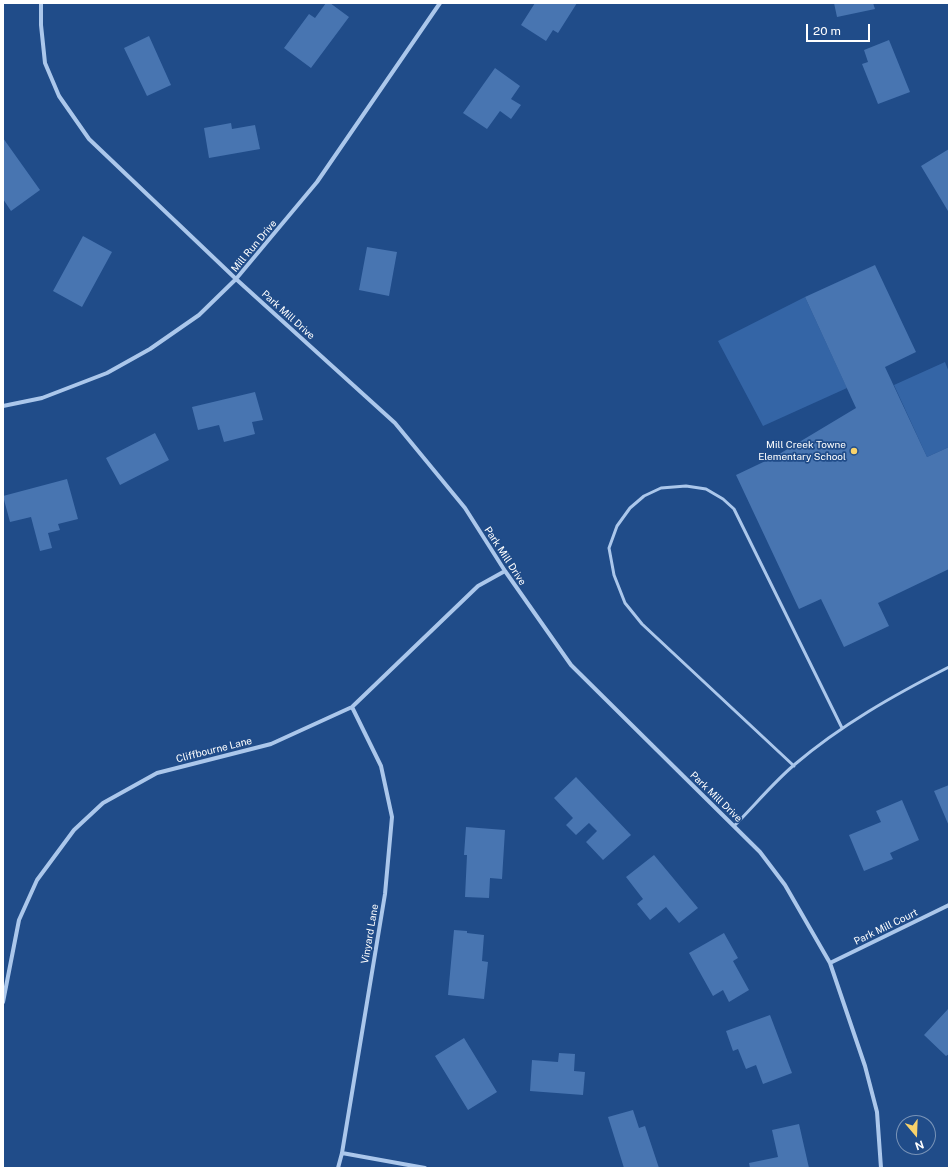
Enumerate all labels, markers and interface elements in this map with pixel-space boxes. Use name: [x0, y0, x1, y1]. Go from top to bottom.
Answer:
scale bar: [808, 16, 872, 42]
text: 20 m: [813, 24, 841, 38]
street label: Mill Run Drive: [229, 217, 279, 275]
street label: Park Mill Drive: [259, 288, 317, 342]
place label: Mill Creek Towne Elementary School: [758, 439, 846, 462]
marker: Mill Creek Towne Elementary School: [849, 446, 859, 456]
street label: Park Mill Drive: [482, 524, 528, 588]
street label: Cliffbourne Lane: [175, 735, 253, 765]
street label: Park Mill Drive: [688, 769, 744, 825]
street label: Vinyard Lane: [359, 903, 381, 965]
street label: Park Mill Court: [852, 906, 920, 948]
north arrow: [896, 1115, 936, 1155]
text: N: [914, 1138, 926, 1152]

